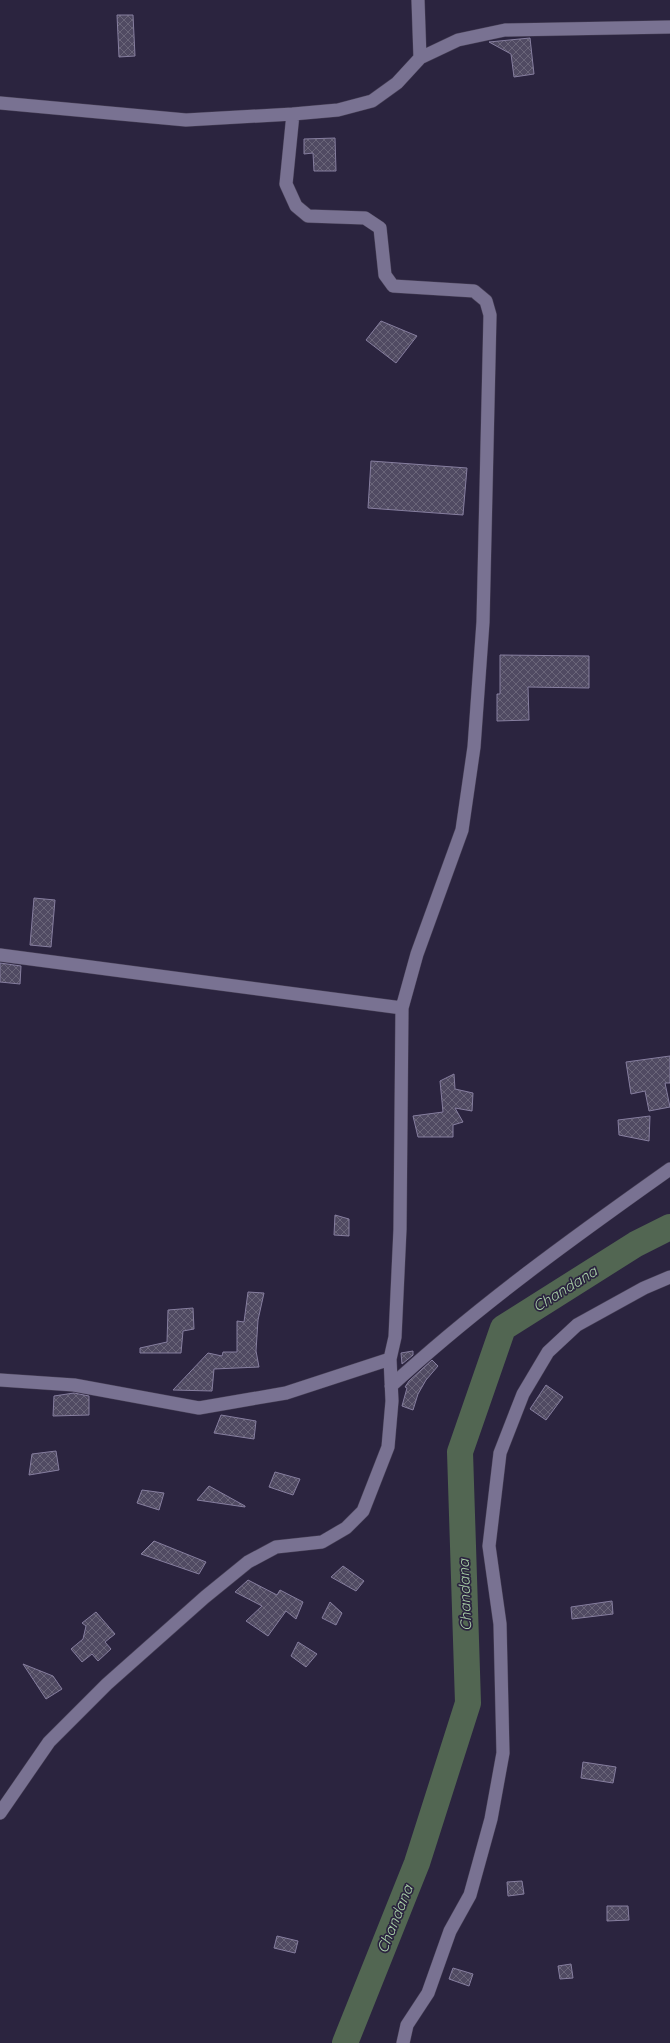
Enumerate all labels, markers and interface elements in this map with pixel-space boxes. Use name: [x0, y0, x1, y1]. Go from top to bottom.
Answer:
water label: Chandana: [529, 1261, 601, 1316]
water label: Chandana: [454, 1558, 475, 1631]
water label: Chandana: [372, 1881, 417, 1956]

